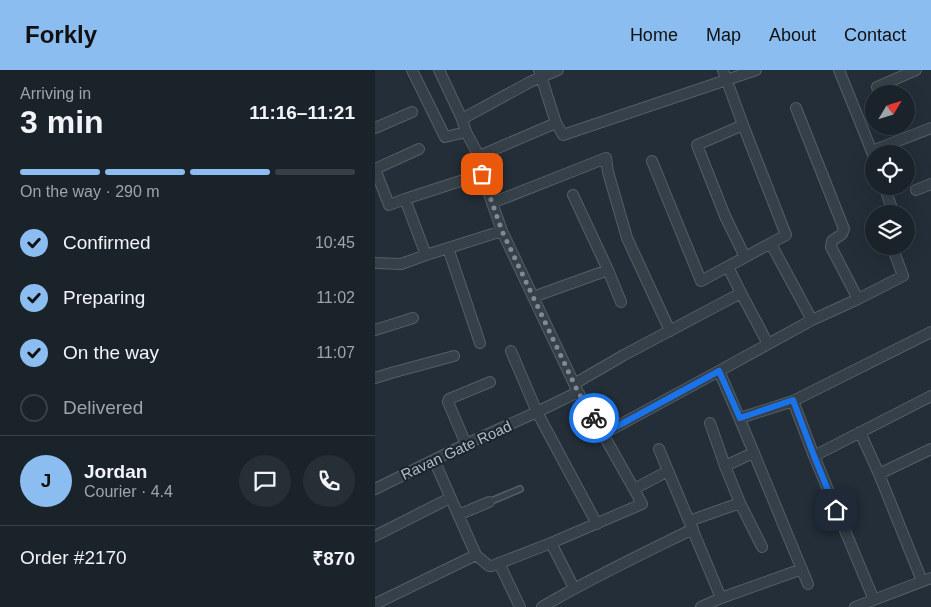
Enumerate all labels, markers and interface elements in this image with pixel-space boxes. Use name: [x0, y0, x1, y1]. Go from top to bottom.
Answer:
text: Forkly: [25, 21, 97, 48]
text: Home: [630, 25, 678, 45]
text: Map: [706, 25, 741, 45]
text: About: [769, 25, 816, 45]
text: Contact: [844, 25, 906, 45]
text: Arriving in: [20, 85, 91, 102]
north arrow: [865, 85, 915, 135]
map controls: [865, 85, 915, 255]
text: 11:16–11:21: [249, 102, 355, 123]
text: 3 min: [20, 104, 104, 140]
button: locate: [865, 145, 915, 195]
pin: [461, 153, 503, 195]
icon: bag: [468, 160, 496, 188]
text: On the way · 290 m: [20, 183, 160, 200]
button: layers: [865, 205, 915, 255]
icon: check: [20, 229, 48, 257]
text: Confirmed: [63, 232, 151, 253]
text: 10:45: [315, 234, 355, 251]
icon: check: [20, 284, 48, 312]
text: Preparing: [63, 287, 145, 308]
text: 11:02: [316, 289, 355, 306]
icon: check: [20, 339, 48, 367]
text: On the way: [63, 342, 159, 363]
text: 11:07: [316, 344, 355, 361]
courier: [569, 393, 619, 443]
text: Delivered: [63, 397, 143, 418]
icon: bike: [580, 404, 608, 432]
street label: Ravan Gate Road: [398, 417, 514, 483]
button: chat: [239, 455, 291, 507]
button: phone: [303, 455, 355, 507]
text: Jordan: [84, 461, 147, 482]
text: J: [41, 470, 51, 491]
text: Courier · 4.4: [84, 483, 173, 500]
pin: [815, 489, 857, 531]
icon: home: [822, 496, 850, 524]
text: Order #2170: [20, 547, 127, 568]
text: ₹870: [312, 548, 355, 569]

